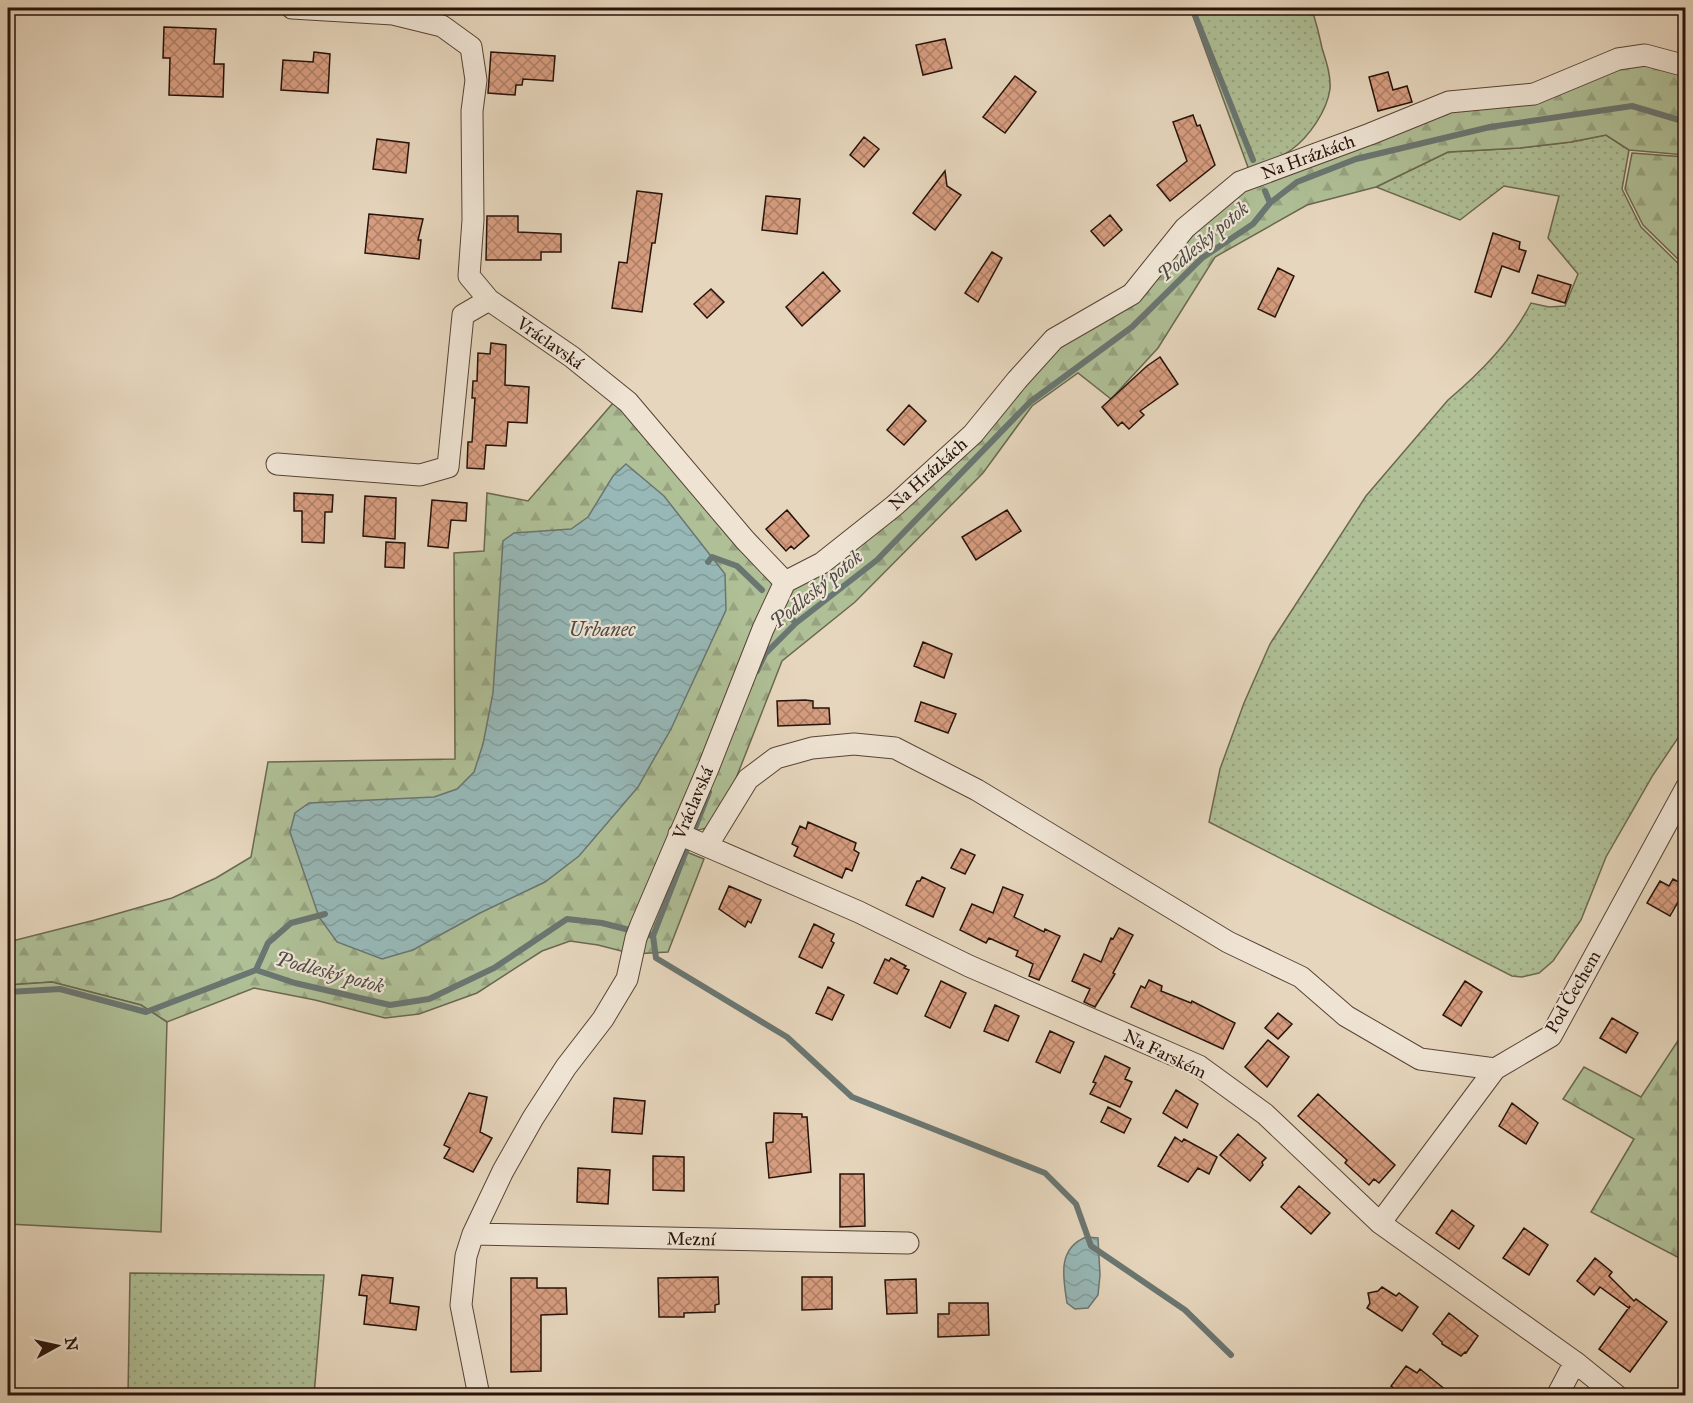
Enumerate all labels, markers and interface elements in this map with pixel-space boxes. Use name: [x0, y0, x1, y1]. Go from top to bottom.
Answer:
street label: Na Hrázkách: [1258, 130, 1358, 184]
water label: Podleský potok: [1152, 196, 1254, 287]
street label: Vráclavská: [511, 311, 588, 374]
street label: Na Hrázkách: [884, 433, 972, 515]
water label: Podleský potok: [765, 544, 868, 634]
water label: Urbanec: [568, 617, 636, 641]
street label: Vráclavská: [668, 763, 718, 844]
water label: Podleský potok: [273, 946, 387, 999]
street label: Pod Čechem: [1540, 946, 1606, 1037]
street label: Na Farském: [1120, 1025, 1210, 1083]
street label: Mezní: [666, 1228, 717, 1250]
north arrow: [27, 1316, 87, 1376]
text: N: [61, 1336, 82, 1352]

